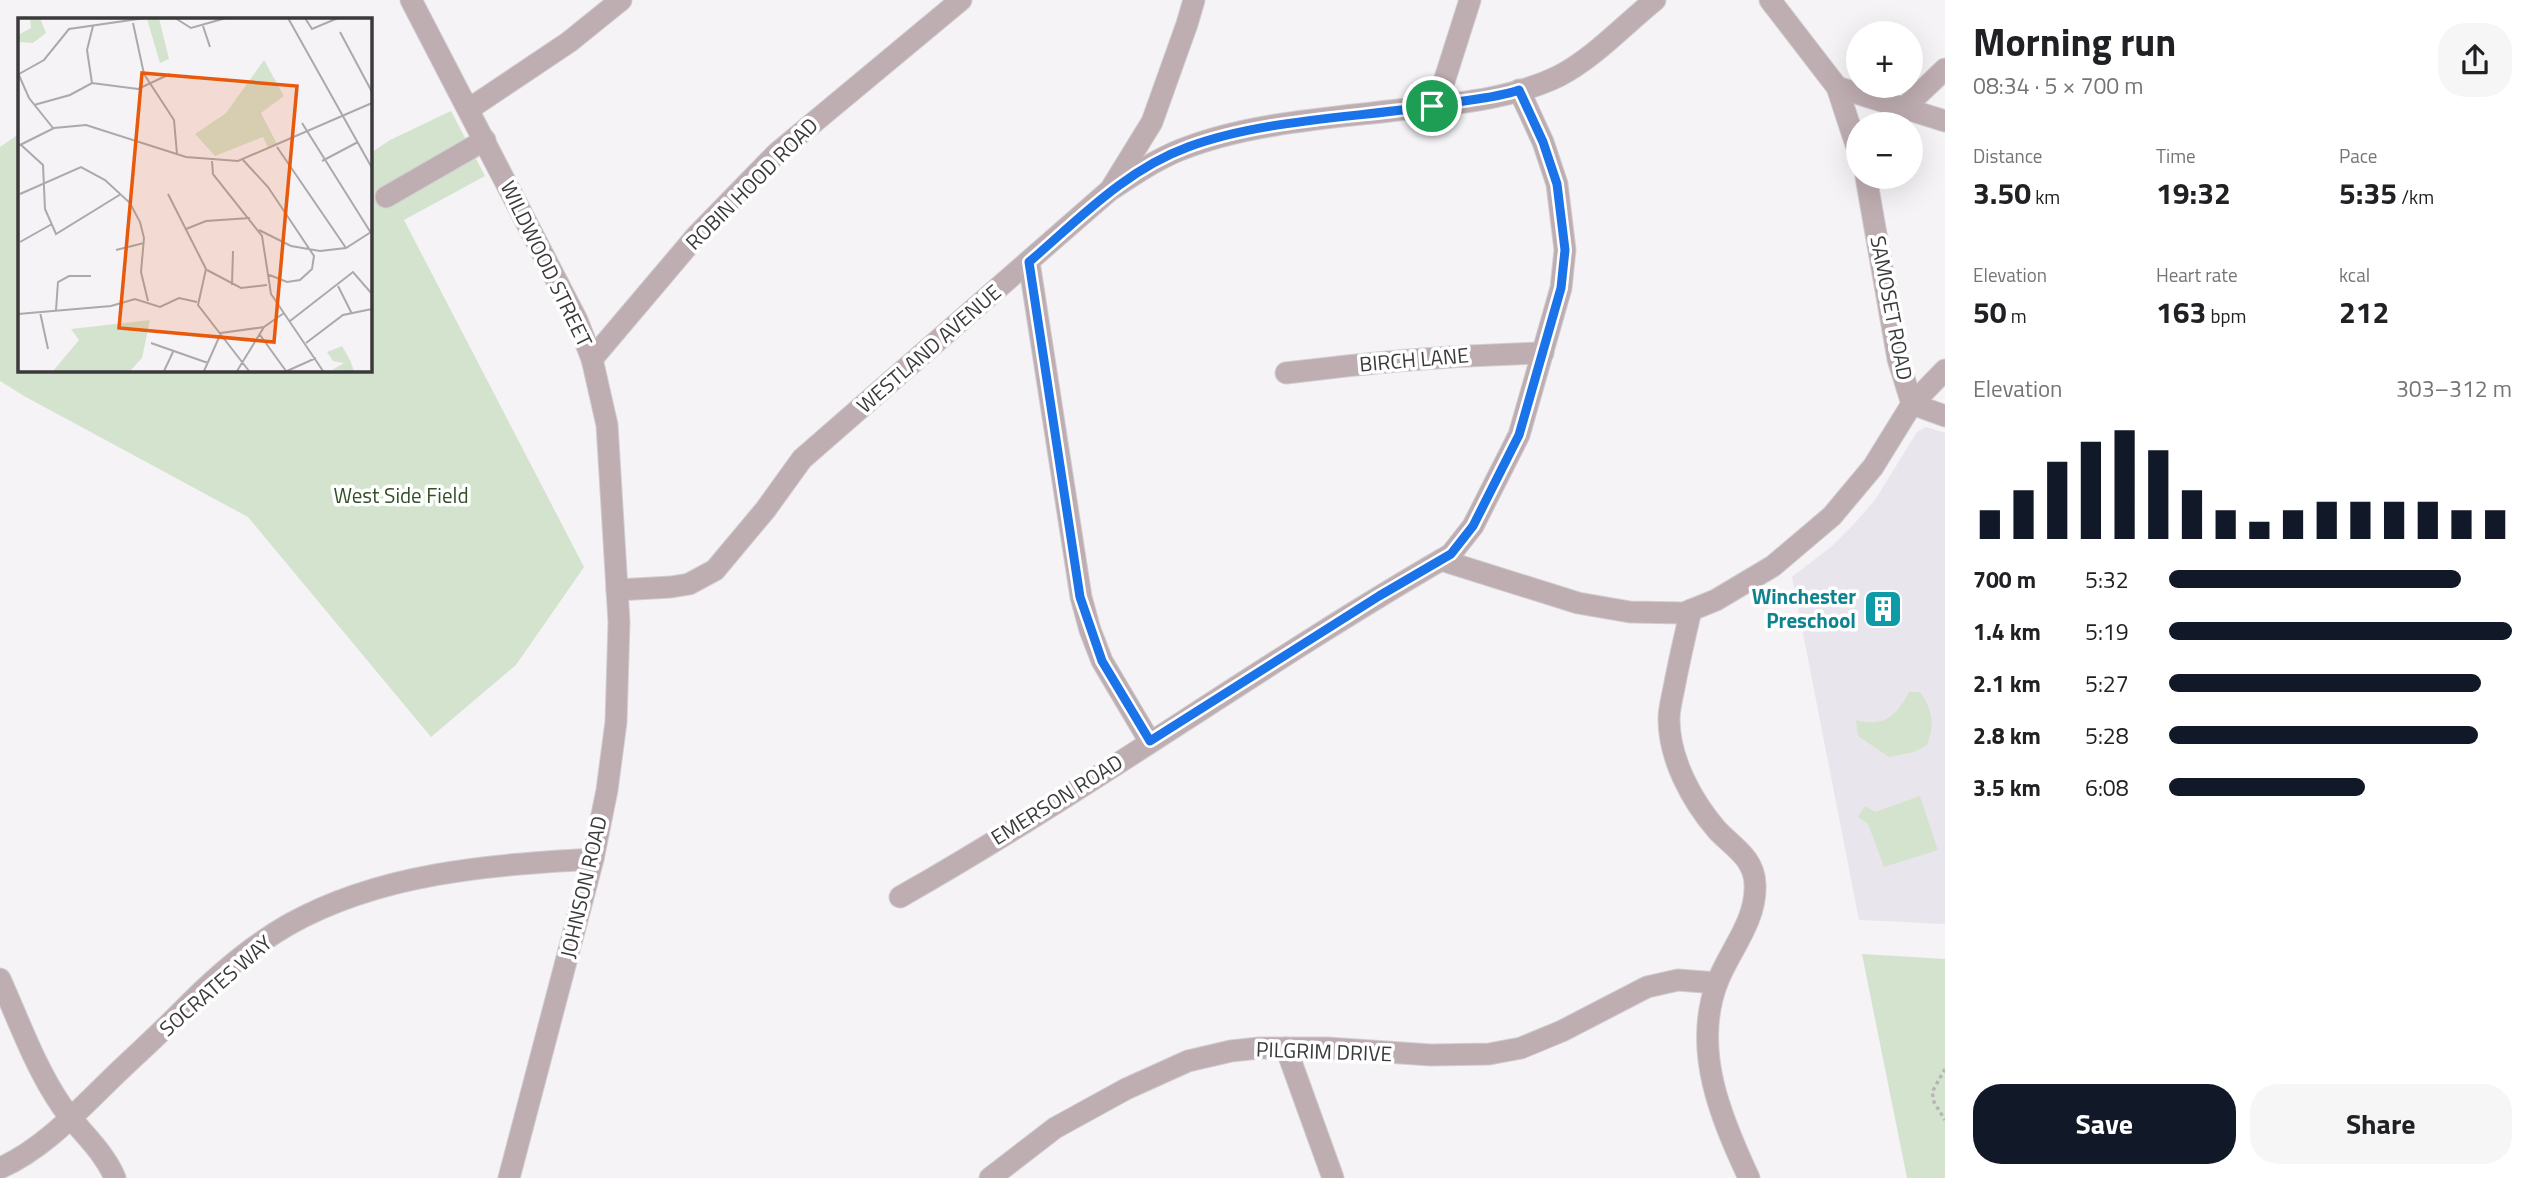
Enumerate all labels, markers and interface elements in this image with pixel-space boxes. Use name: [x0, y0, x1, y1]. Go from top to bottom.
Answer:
text: Morning run: [1973, 13, 2176, 71]
inset map: [18, 18, 371, 371]
map controls: [1846, 21, 1923, 189]
button: +: [1846, 21, 1923, 98]
button: share: [2438, 23, 2512, 97]
text: 08:34 · 5 × 700 m: [1973, 68, 2143, 103]
pin: [1402, 76, 1462, 136]
icon: arrive: [1413, 87, 1451, 125]
street label: ROBIN HOOD ROAD: [678, 110, 825, 257]
button: −: [1846, 112, 1923, 189]
text: Distance: [1973, 141, 2042, 170]
text: Time: [2156, 141, 2196, 170]
text: Pace: [2339, 141, 2377, 170]
text: 3.50: [1973, 170, 2031, 216]
text: 19:32: [2156, 170, 2231, 216]
text: 5:35: [2339, 170, 2397, 216]
street label: WILDWOOD STREET: [493, 175, 601, 352]
text: km: [2031, 182, 2060, 211]
text: /km: [2397, 182, 2434, 211]
street label: SAMOSET ROAD: [1862, 233, 1922, 383]
text: Elevation: [1973, 260, 2047, 289]
text: Heart rate: [2156, 260, 2238, 289]
text: kcal: [2339, 260, 2370, 289]
street label: WESTLAND AVENUE: [849, 276, 1008, 420]
text: 50: [1973, 289, 2007, 335]
text: 163: [2156, 289, 2206, 335]
text: 212: [2339, 289, 2389, 335]
text: m: [2007, 301, 2027, 330]
text: bpm: [2206, 301, 2246, 330]
street label: BIRCH LANE: [1358, 338, 1470, 380]
text: Elevation: [1973, 371, 2062, 406]
text: 303–312 m: [2396, 371, 2512, 406]
park label: West Side Field: [333, 479, 469, 511]
text: 700 m: [1973, 562, 2036, 597]
text: 5:32: [2085, 562, 2129, 597]
place label: Winchester Preschool: [1752, 580, 1856, 636]
building icon: Winchester Preschool: [1862, 588, 1904, 630]
text: 1.4 km: [1973, 614, 2041, 649]
text: 5:19: [2085, 614, 2129, 649]
text: 2.1 km: [1973, 666, 2041, 701]
text: 5:27: [2085, 666, 2129, 701]
text: 2.8 km: [1973, 718, 2041, 753]
text: 5:28: [2085, 718, 2129, 753]
street label: EMERSON ROAD: [984, 746, 1129, 853]
text: 3.5 km: [1973, 770, 2041, 805]
text: 6:08: [2085, 770, 2129, 805]
street label: JOHNSON ROAD: [551, 813, 615, 961]
street label: SOCRATES WAY: [152, 927, 279, 1043]
street label: PILGRIM DRIVE: [1255, 1033, 1393, 1069]
button: Save: [1973, 1084, 2236, 1164]
button: Share: [2250, 1084, 2512, 1164]

